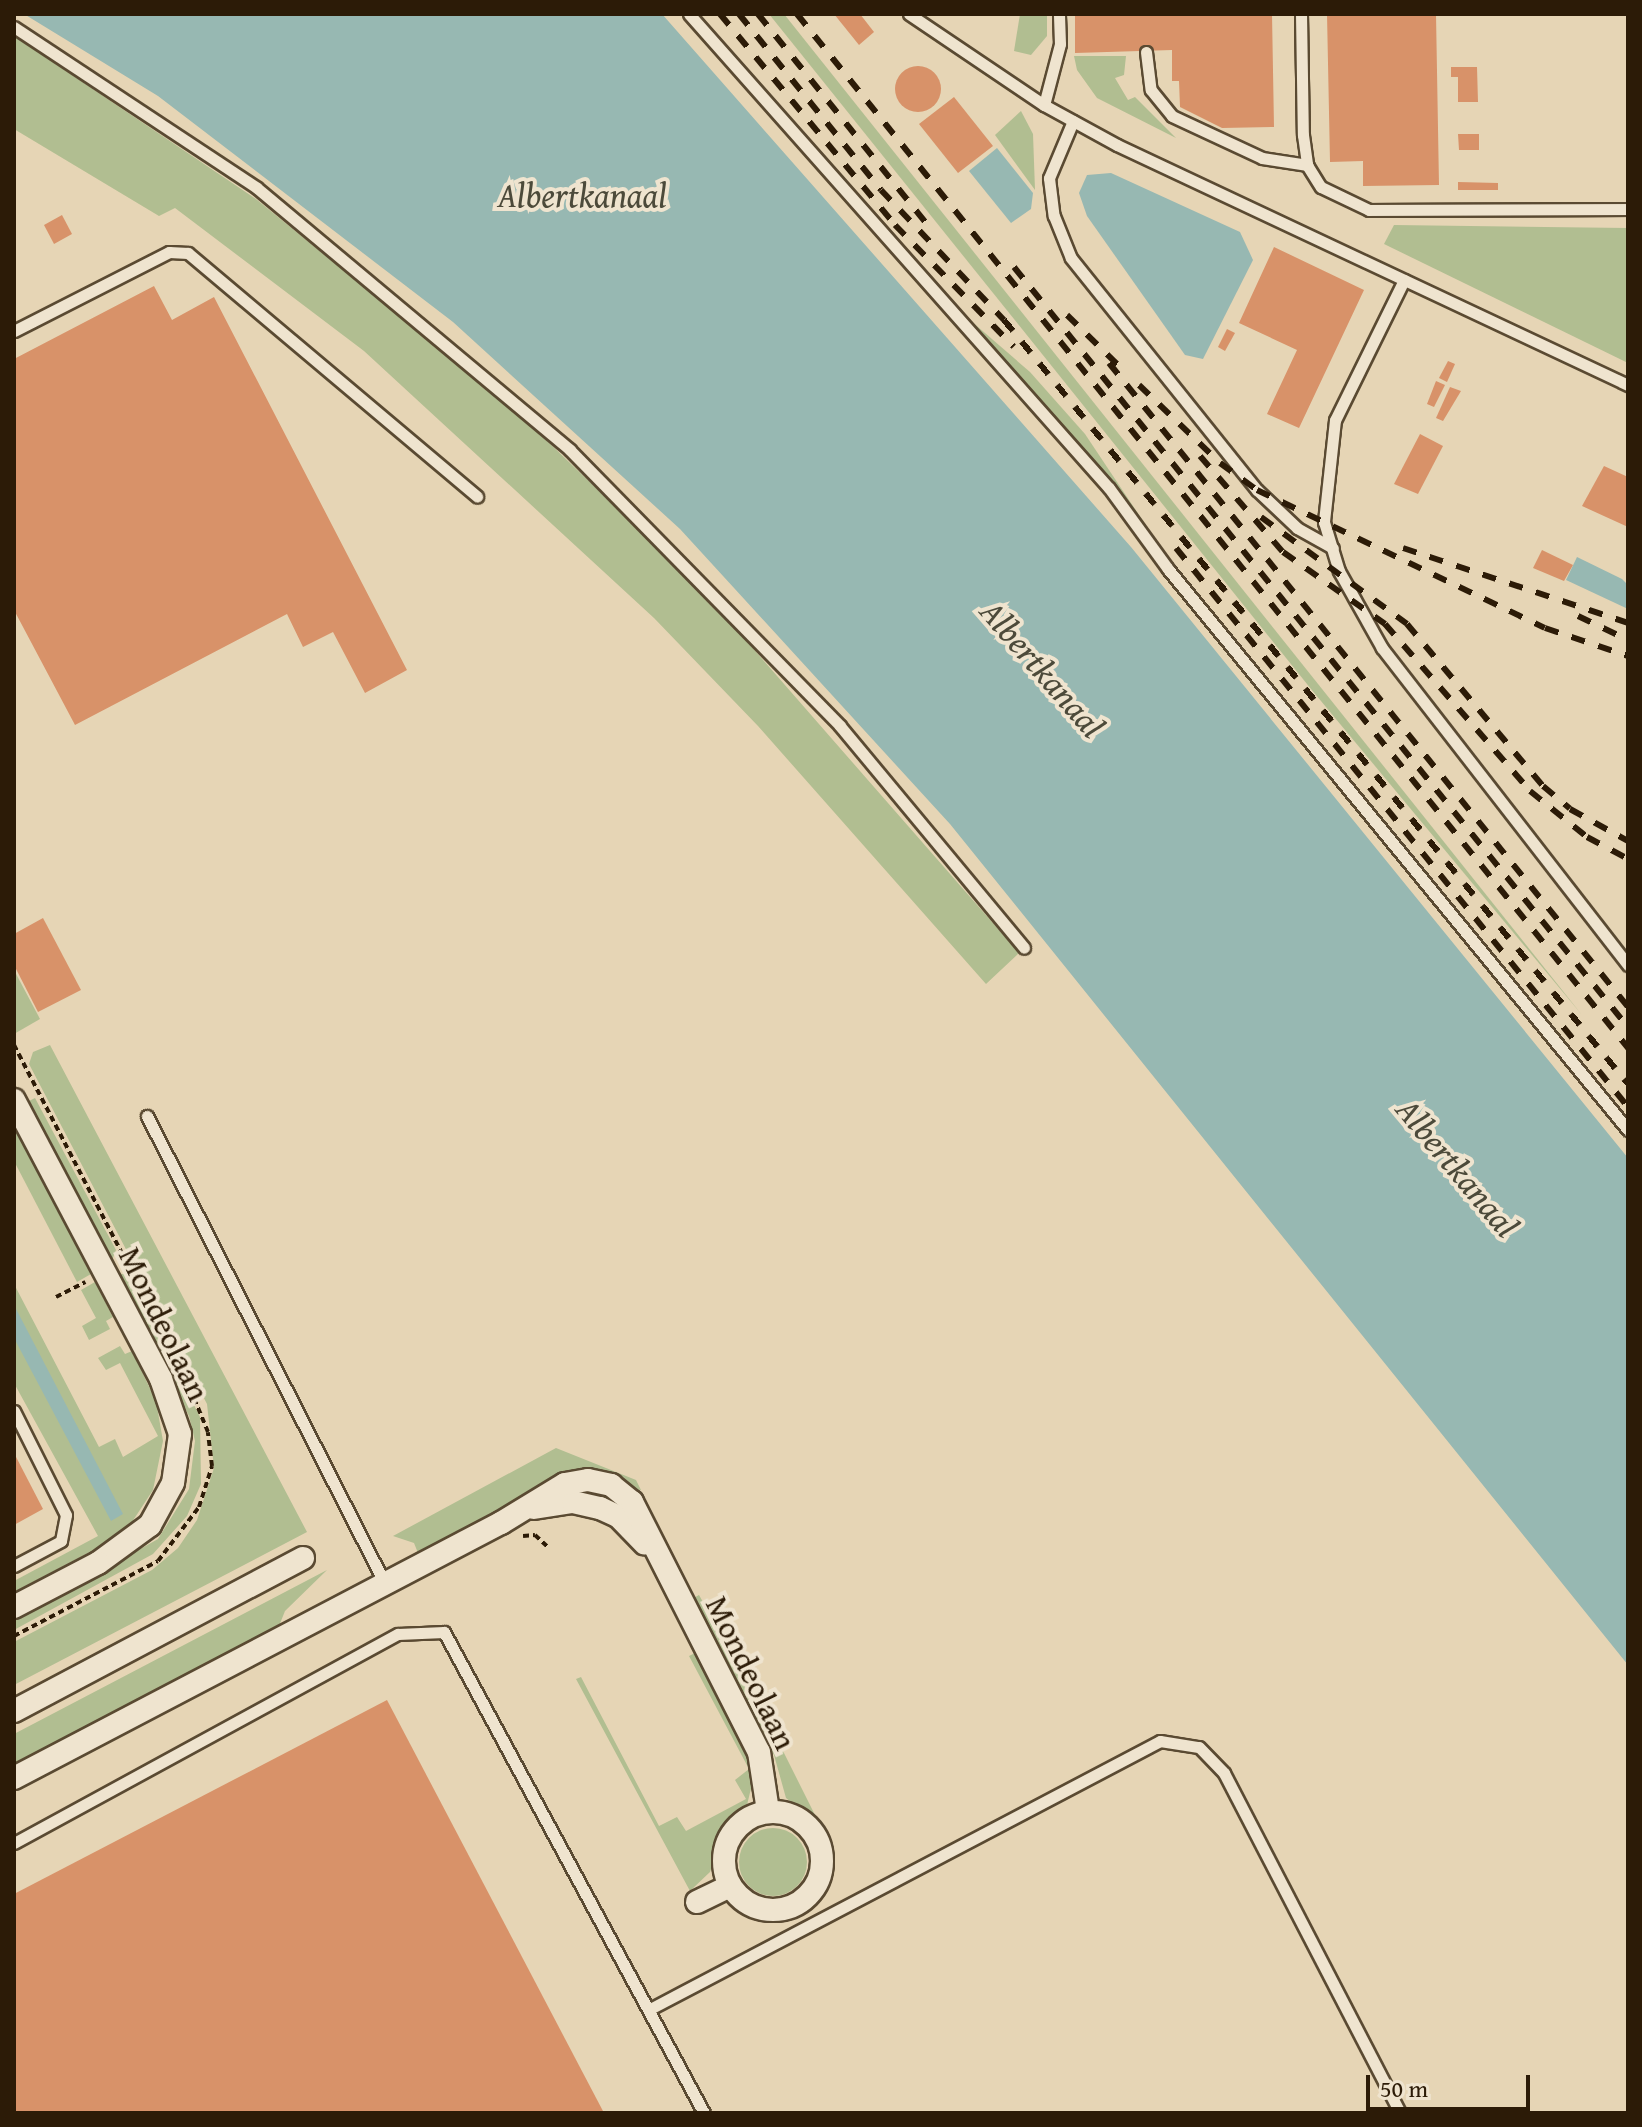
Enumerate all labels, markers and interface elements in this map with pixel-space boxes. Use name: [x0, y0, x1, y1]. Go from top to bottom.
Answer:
water label: Albertkanaal: [497, 175, 667, 215]
water label: Albertkanaal: [972, 591, 1114, 745]
water label: Albertkanaal: [1388, 1089, 1528, 1245]
street label: Mondeolaan: [110, 1241, 218, 1407]
street label: Mondeolaan: [697, 1590, 805, 1756]
scale bar: [1370, 2059, 1534, 2109]
text: 50 m: [1380, 2071, 1428, 2106]

